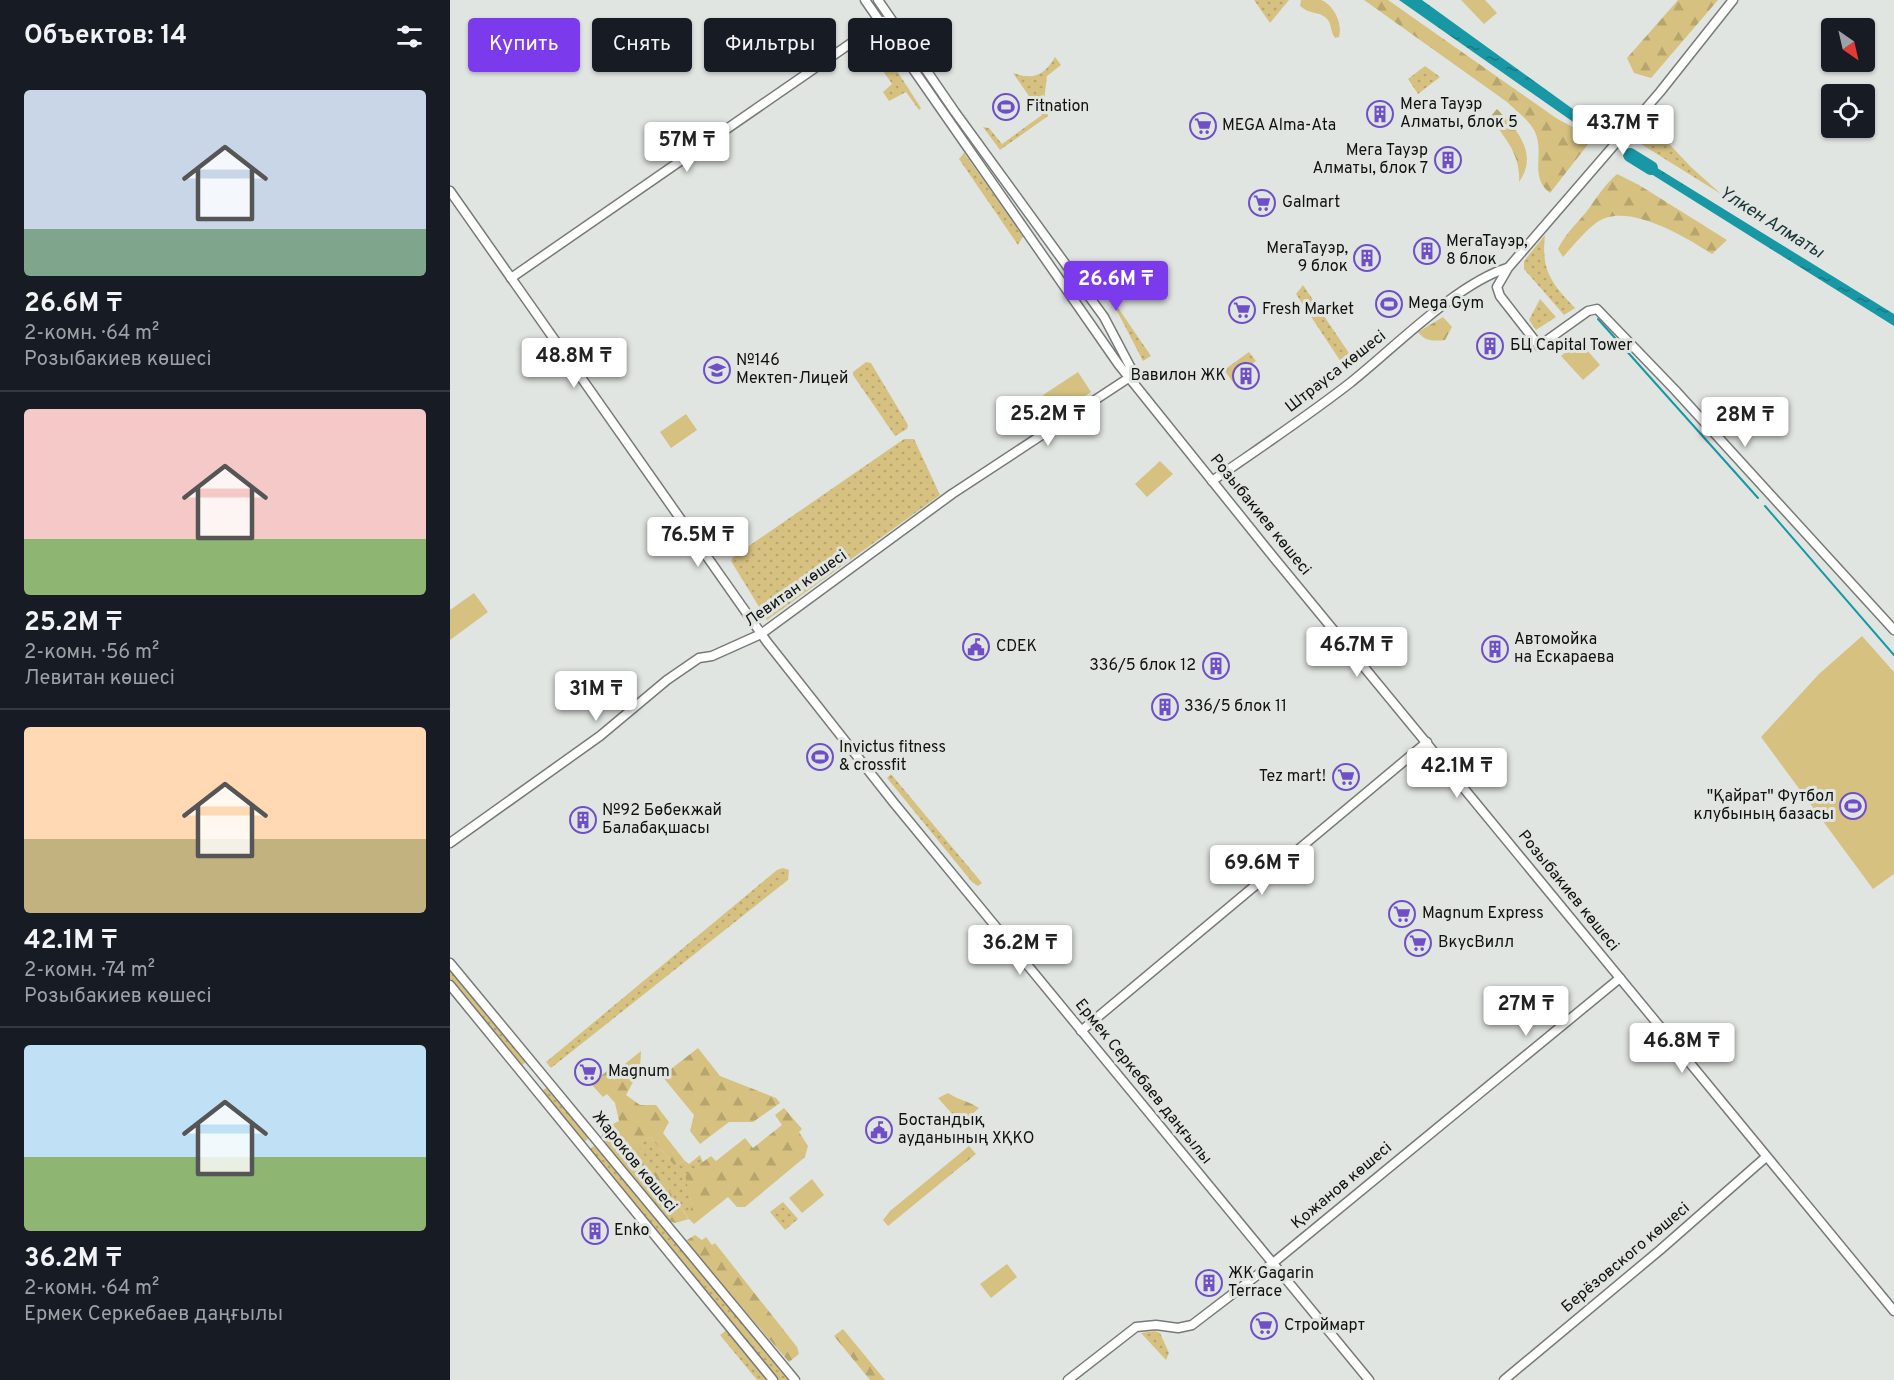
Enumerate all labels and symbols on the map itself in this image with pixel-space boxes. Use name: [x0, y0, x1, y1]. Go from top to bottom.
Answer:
north arrow: [1821, 18, 1875, 72]
sports icon: Fitnation: [991, 92, 1021, 122]
place label: Мега Тауэр Алматы, блок 5: [1400, 95, 1518, 133]
place label: Fitnation: [1026, 97, 1089, 117]
building icon: Мега Тауэр Алматы, блок 5: [1365, 99, 1395, 129]
pin: 43.7M ₸: [1568, 105, 1678, 156]
supermarket icon: MEGA Alma-Ata: [1188, 111, 1218, 141]
place label: MEGA Alma-Ata: [1222, 116, 1336, 136]
pin: 57M ₸: [645, 122, 729, 173]
place label: Мега Тауэр Алматы, блок 7: [1312, 141, 1428, 179]
building icon: Мега Тауэр Алматы, блок 7: [1433, 145, 1463, 175]
water label: Үлкен Алматы: [1714, 182, 1828, 265]
supermarket icon: Galmart: [1247, 188, 1277, 218]
place label: Galmart: [1282, 193, 1340, 213]
place label: МегаТауэр, 8 блок: [1446, 232, 1528, 270]
building icon: МегаТауэр, 8 блок: [1412, 236, 1442, 266]
place label: МегаТауэр, 9 блок: [1266, 239, 1348, 277]
building icon: МегаТауэр, 9 блок: [1352, 243, 1382, 273]
pin: 26.6M ₸: [1061, 261, 1171, 312]
sports icon: Mega Gym: [1374, 289, 1404, 319]
place label: Mega Gym: [1408, 294, 1484, 314]
supermarket icon: Fresh Market: [1227, 295, 1257, 325]
place label: Fresh Market: [1262, 300, 1354, 320]
street label: Штрауса көшесі: [1282, 326, 1390, 418]
building icon: БЦ Capital Tower: [1475, 331, 1505, 361]
place label: БЦ Capital Tower: [1510, 336, 1632, 356]
pin: 48.8M ₸: [519, 338, 629, 389]
place label: №146 Мектеп-Лицей: [736, 351, 848, 389]
school or university icon: №146 Мектеп-Лицей: [702, 355, 732, 385]
building icon: Вавилон ЖК: [1231, 361, 1261, 391]
place label: Вавилон ЖК: [1131, 366, 1226, 386]
pin: 25.2M ₸: [993, 396, 1103, 447]
pin: 28M ₸: [1703, 397, 1787, 448]
street label: Розыбакиев көшесі: [1205, 450, 1315, 580]
pin: 76.5M ₸: [643, 517, 753, 568]
street label: Левитан көшесі: [741, 546, 851, 632]
pin: 46.7M ₸: [1302, 627, 1412, 678]
place label: Автомойка на Ескараева: [1514, 630, 1614, 668]
public building icon: CDEK: [961, 632, 991, 662]
building icon: Автомойка на Ескараева: [1480, 634, 1510, 664]
place label: CDEK: [996, 637, 1037, 657]
building icon: 336/5 блок 12: [1201, 651, 1231, 681]
place label: 336/5 блок 12: [1089, 656, 1196, 676]
pin: 31M ₸: [554, 671, 638, 722]
building icon: 336/5 блок 11: [1150, 692, 1180, 722]
place label: 336/5 блок 11: [1184, 697, 1287, 717]
place label: Invictus fitness & crossfit: [839, 738, 946, 776]
sports icon: Invictus fitness & crossfit: [805, 742, 835, 772]
pin: 42.1M ₸: [1402, 748, 1512, 799]
supermarket icon: Tez mart!: [1331, 762, 1361, 792]
place label: Tez mart!: [1259, 767, 1326, 787]
place label: "Қайрат" Футбол клубының базасы: [1693, 787, 1834, 825]
sports icon: "Қайрат" Футбол клубының базасы: [1838, 791, 1868, 821]
place label: №92 Бөбекжай Балабақшасы: [602, 801, 722, 839]
building icon: №92 Бөбекжай Балабақшасы: [568, 805, 598, 835]
street label: Розыбакиев көшесі: [1513, 826, 1623, 956]
pin: 69.6M ₸: [1207, 845, 1317, 896]
supermarket icon: Magnum Express: [1387, 899, 1417, 929]
place label: Magnum Express: [1422, 904, 1544, 924]
pin: 36.2M ₸: [965, 925, 1075, 976]
supermarket icon: ВкусВилл: [1403, 928, 1433, 958]
place label: ВкусВилл: [1438, 933, 1514, 953]
pin: 27M ₸: [1484, 986, 1568, 1037]
street label: Ермек Серкебаев даңғылы: [1070, 995, 1216, 1169]
pin: 46.8M ₸: [1627, 1023, 1737, 1074]
supermarket icon: Magnum: [573, 1057, 603, 1087]
place label: Magnum: [608, 1062, 670, 1082]
street label: Жароков көшесі: [587, 1107, 681, 1217]
place label: Бостандық ауданының ХҚКО: [898, 1111, 1035, 1149]
public building icon: Бостандық ауданының ХҚКО: [864, 1115, 894, 1145]
street label: Қожанов көшесі: [1288, 1138, 1396, 1234]
street label: Берёзовского көшесі: [1558, 1198, 1694, 1318]
building icon: Enko: [580, 1216, 610, 1246]
place label: Enko: [614, 1221, 650, 1241]
place label: ЖК Gagarin Terrace: [1228, 1264, 1314, 1302]
building icon: ЖК Gagarin Terrace: [1194, 1268, 1224, 1298]
supermarket icon: Строймарт: [1249, 1311, 1279, 1341]
place label: Строймарт: [1284, 1316, 1365, 1336]

